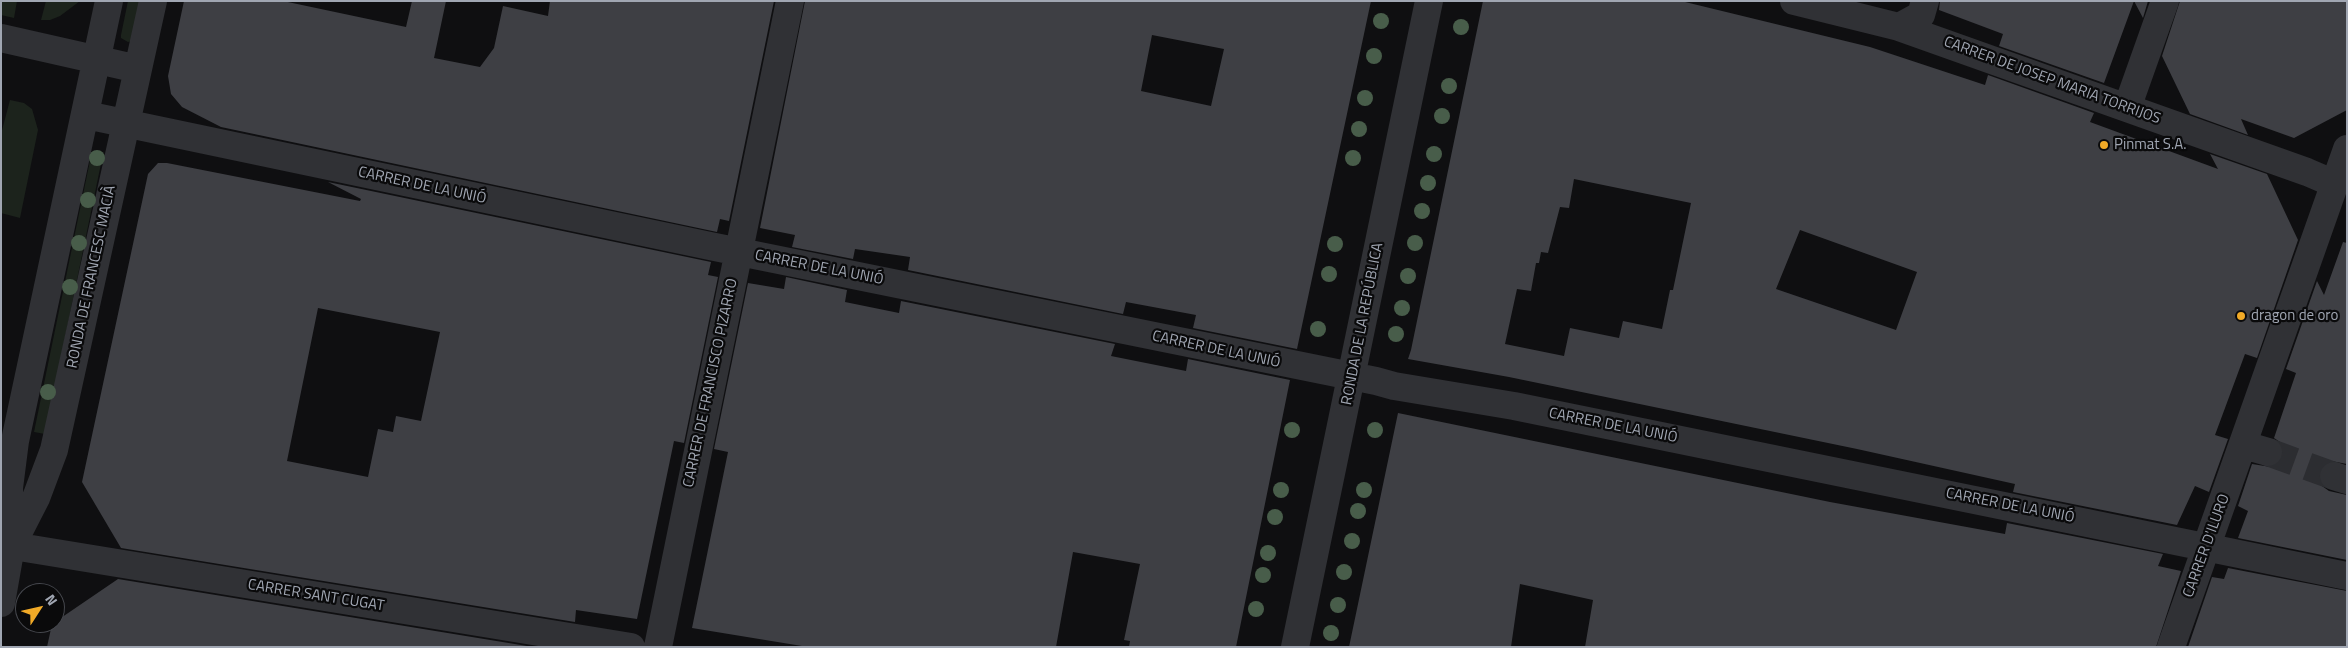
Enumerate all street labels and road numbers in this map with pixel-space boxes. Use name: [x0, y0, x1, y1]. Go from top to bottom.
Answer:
street label: CARRER DE JOSEP MARIA TORRIJOS: [1941, 33, 2163, 129]
street label: CARRER DE LA UNIÓ: [356, 164, 488, 208]
street label: RONDA DE FRANCESC MACIÀ: [64, 184, 120, 370]
street label: RONDA DE LA REPÚBLICA: [1338, 241, 1388, 407]
street label: CARRER DE LA UNIÓ: [753, 247, 885, 289]
street label: CARRER DE FRANCISCO PIZARRO: [680, 277, 742, 489]
street label: CARRER DE LA UNIÓ: [1150, 328, 1282, 372]
street label: CARRER DE LA UNIÓ: [1547, 405, 1679, 447]
street label: CARRER DE LA UNIÓ: [1944, 485, 2076, 527]
street label: CARRER D'ILURO: [2180, 492, 2234, 600]
street label: CARRER SANT CUGAT: [247, 576, 385, 616]

